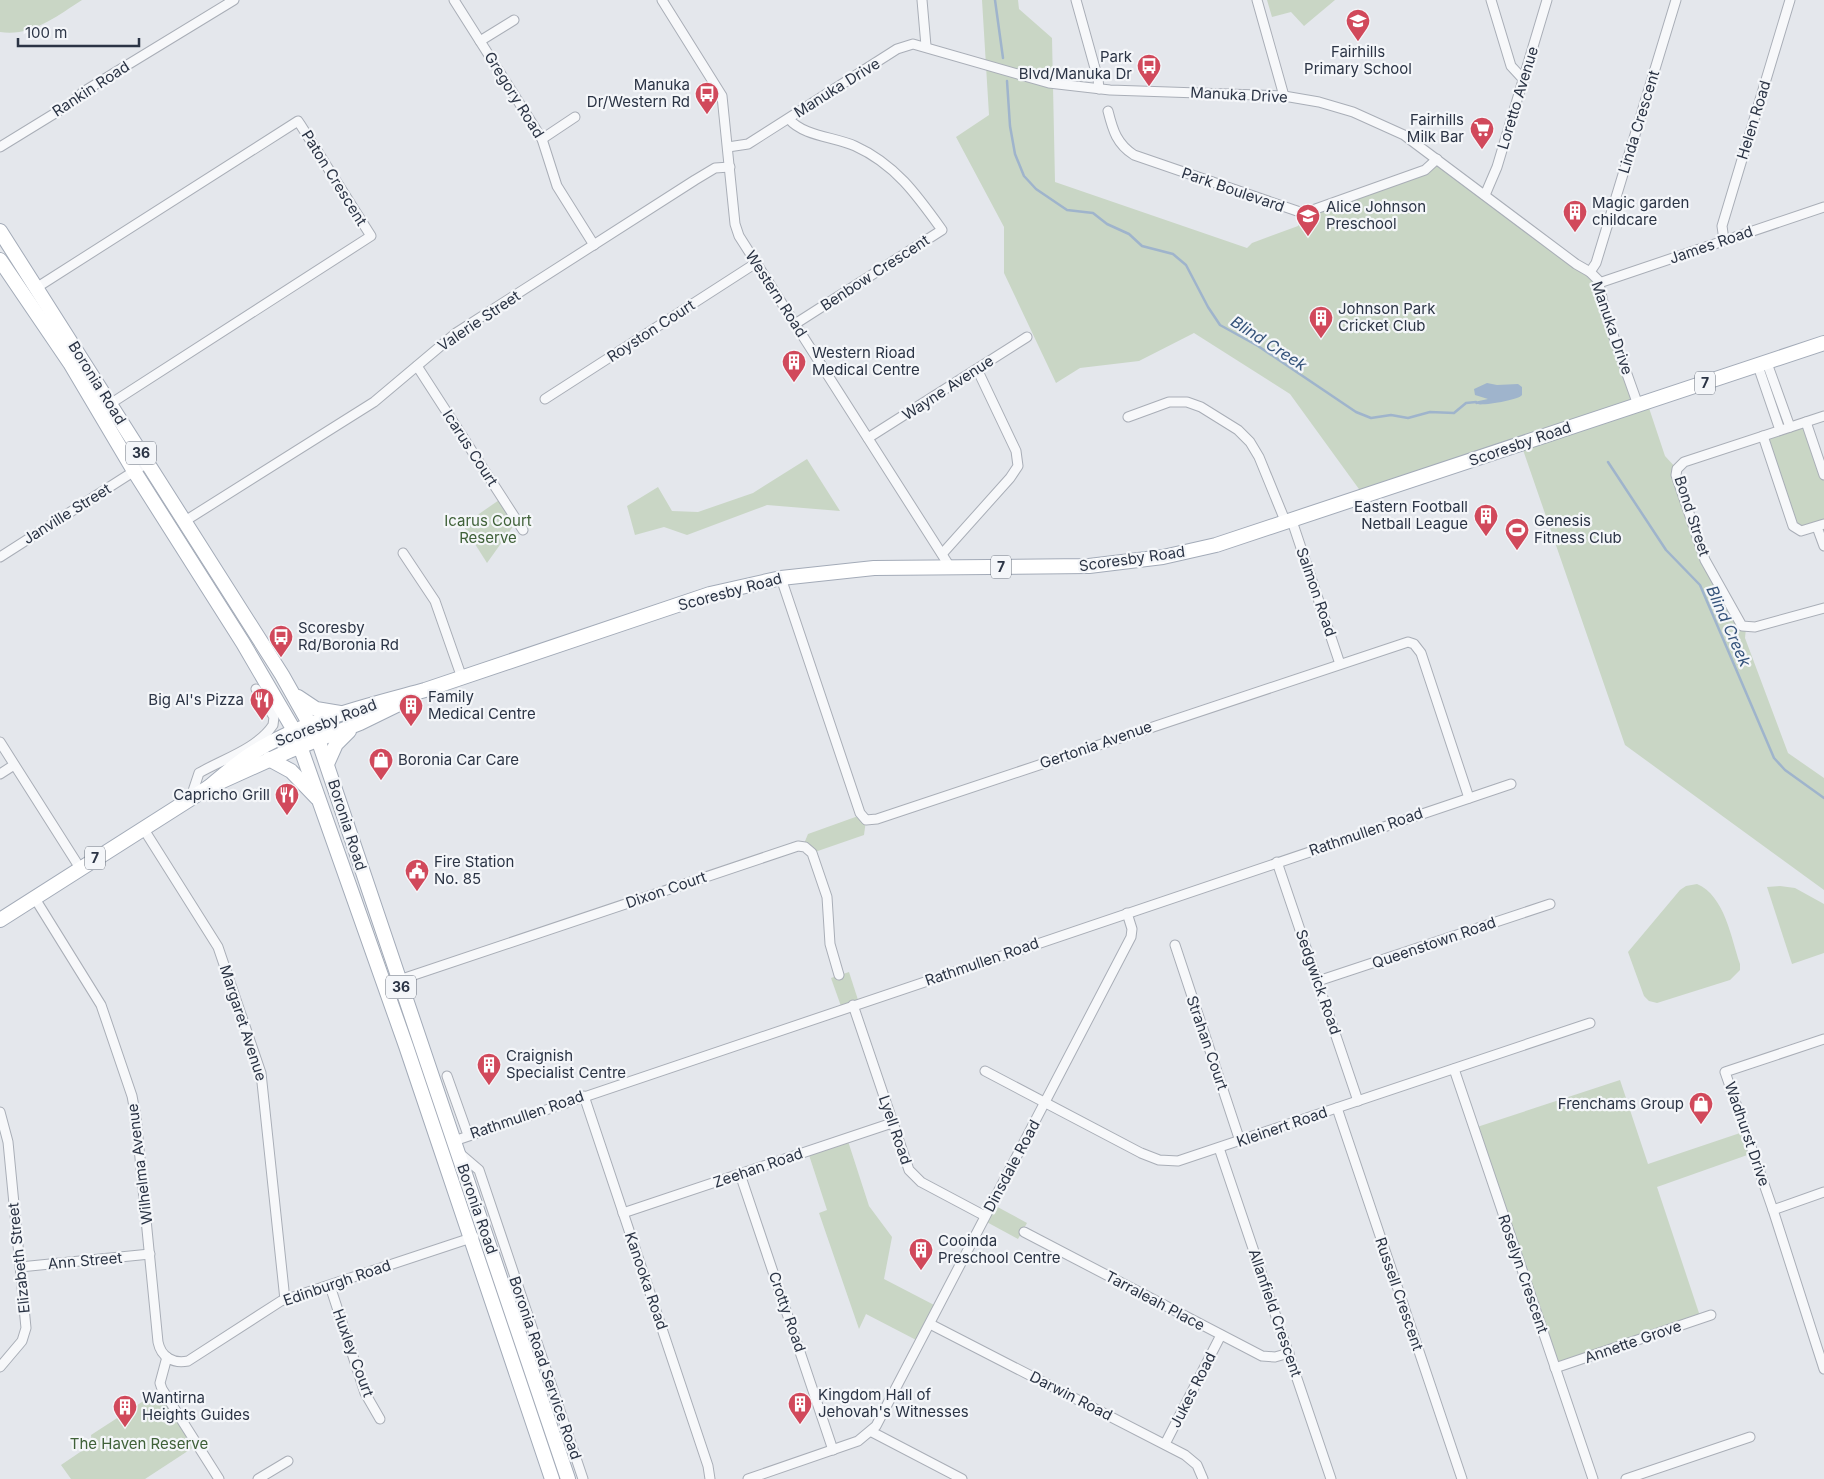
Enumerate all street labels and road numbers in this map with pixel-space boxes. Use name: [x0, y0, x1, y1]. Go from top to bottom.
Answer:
street label: Loretto Avenue: [1493, 44, 1542, 152]
street label: Gregory Road: [480, 48, 549, 141]
street label: Manuka Drive: [790, 54, 883, 122]
street label: Rankin Road: [49, 57, 133, 121]
street label: Linda Crescent: [1614, 68, 1663, 176]
street label: Helen Road: [1733, 78, 1775, 162]
street label: Manuka Drive: [1190, 82, 1288, 107]
street label: Paton Crescent: [297, 127, 371, 229]
street label: Park Boulevard: [1179, 163, 1287, 216]
street label: James Road: [1667, 221, 1755, 268]
street label: Benbow Crescent: [817, 230, 933, 315]
street label: Western Road: [741, 247, 811, 341]
street label: Manuka Drive: [1588, 279, 1637, 377]
street label: Valerie Street: [434, 286, 524, 355]
street label: Royston Court: [603, 295, 698, 366]
street label: Boronia Road: [64, 338, 131, 428]
street label: Wayne Avenue: [898, 351, 997, 424]
road number: 7: [1695, 372, 1715, 394]
street label: Icarus Court: [439, 406, 502, 490]
street label: Scoresby Road: [1466, 417, 1574, 470]
road number: 36: [126, 442, 156, 464]
street label: Bond Street: [1671, 473, 1714, 559]
street label: Janville Street: [19, 479, 114, 548]
street label: Scoresby Road: [1078, 542, 1186, 575]
street label: Salmon Road: [1292, 545, 1341, 639]
road number: 7: [991, 556, 1011, 578]
street label: Scoresby Road: [676, 568, 784, 615]
street label: Scoresby Road: [272, 694, 379, 751]
street label: Gertonia Avenue: [1037, 716, 1154, 773]
street label: Boronia Road: [324, 777, 371, 873]
street label: Rathmullen Road: [1306, 803, 1425, 860]
road number: 7: [85, 846, 105, 870]
street label: Dixon Court: [623, 867, 709, 912]
street label: Queenstown Road: [1369, 912, 1498, 973]
street label: Sedgwick Road: [1292, 927, 1345, 1037]
street label: Rathmullen Road: [922, 933, 1041, 990]
street label: Margaret Avenue: [216, 962, 271, 1083]
road number: 36: [386, 976, 416, 999]
street label: Strahan Court: [1182, 993, 1233, 1093]
street label: Wadhurst Drive: [1721, 1079, 1774, 1189]
street label: Rathmullen Road: [467, 1086, 586, 1143]
street label: Lyell Road: [875, 1093, 916, 1167]
street label: Wilhelma Avenue: [123, 1102, 156, 1226]
street label: Kleinert Road: [1234, 1102, 1330, 1151]
street label: Dinsdale Road: [979, 1116, 1044, 1215]
street label: Zeehan Road: [711, 1143, 805, 1192]
street label: Boronia Road: [453, 1161, 502, 1257]
street label: Elizabeth Street: [3, 1202, 34, 1314]
street label: Roselyn Crescent: [1494, 1212, 1553, 1336]
street label: Kanooka Road: [621, 1229, 672, 1332]
street label: Russell Crescent: [1371, 1235, 1428, 1353]
street label: Allanfield Crescent: [1245, 1246, 1306, 1379]
street label: Ann Street: [47, 1248, 123, 1273]
street label: Edinburgh Road: [280, 1255, 393, 1310]
street label: Tarraleah Place: [1102, 1266, 1208, 1335]
street label: Crotty Road: [765, 1269, 810, 1355]
street label: Boronia Road Service Road: [505, 1274, 586, 1462]
street label: Huxley Court: [329, 1306, 378, 1400]
street label: Annette Grove: [1582, 1316, 1684, 1367]
street label: Jukes Road: [1165, 1349, 1220, 1431]
street label: Darwin Road: [1027, 1367, 1116, 1424]

